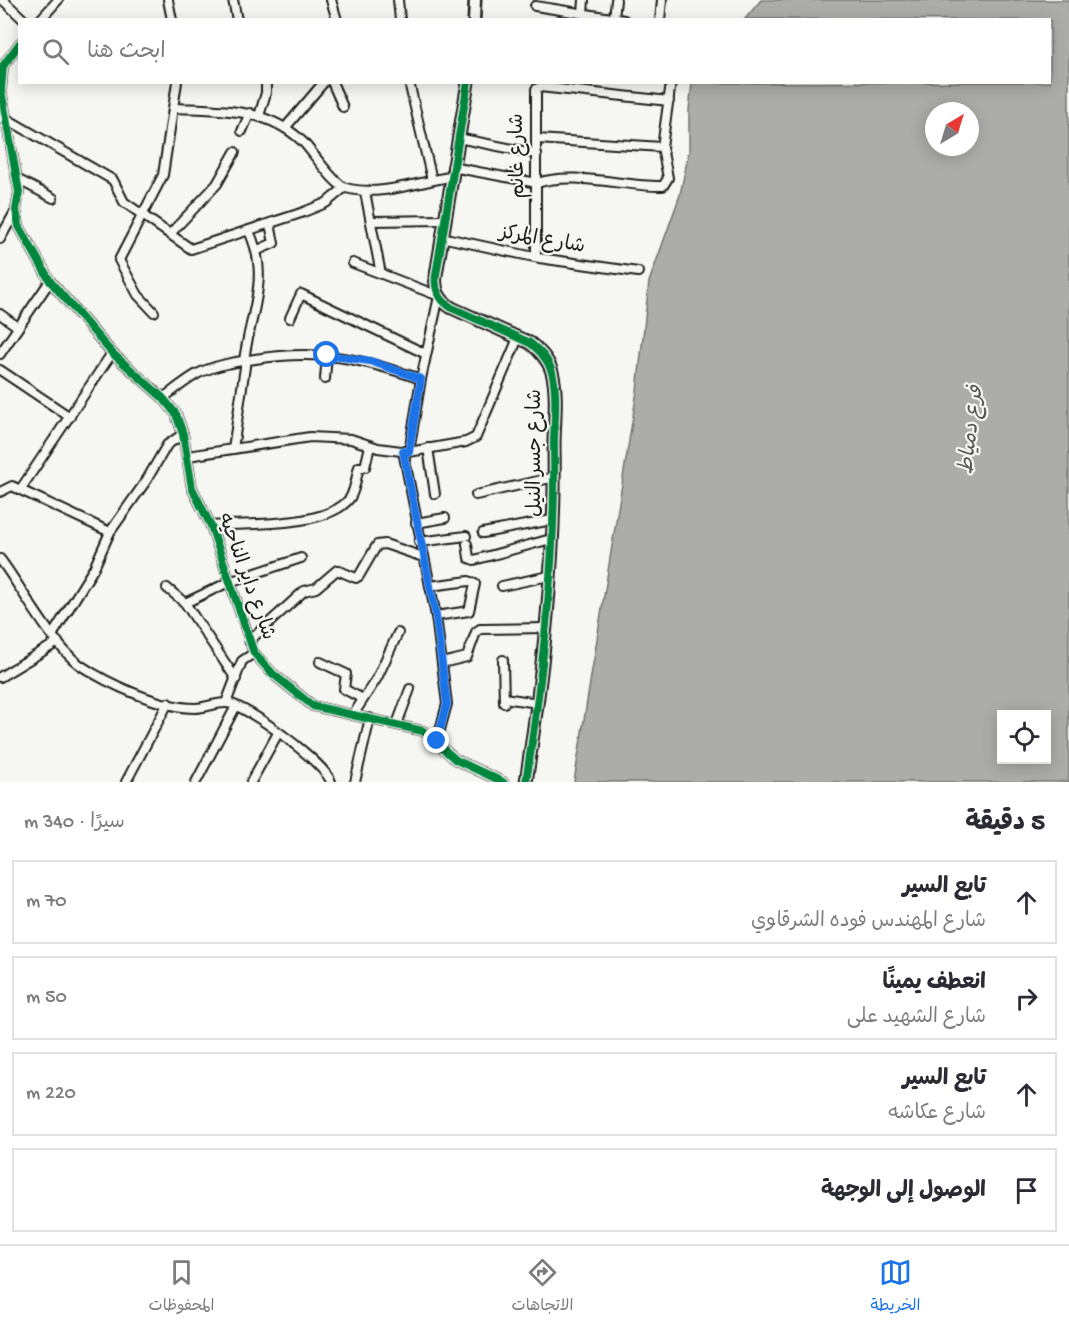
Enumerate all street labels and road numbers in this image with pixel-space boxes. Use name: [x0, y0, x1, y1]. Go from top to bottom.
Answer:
street label: شارع غانم: [506, 113, 531, 199]
street label: شارع المركز: [495, 221, 587, 260]
street label: شارع جسر النيل: [524, 389, 548, 517]
street label: شارع داير الناحيه: [211, 510, 280, 644]

